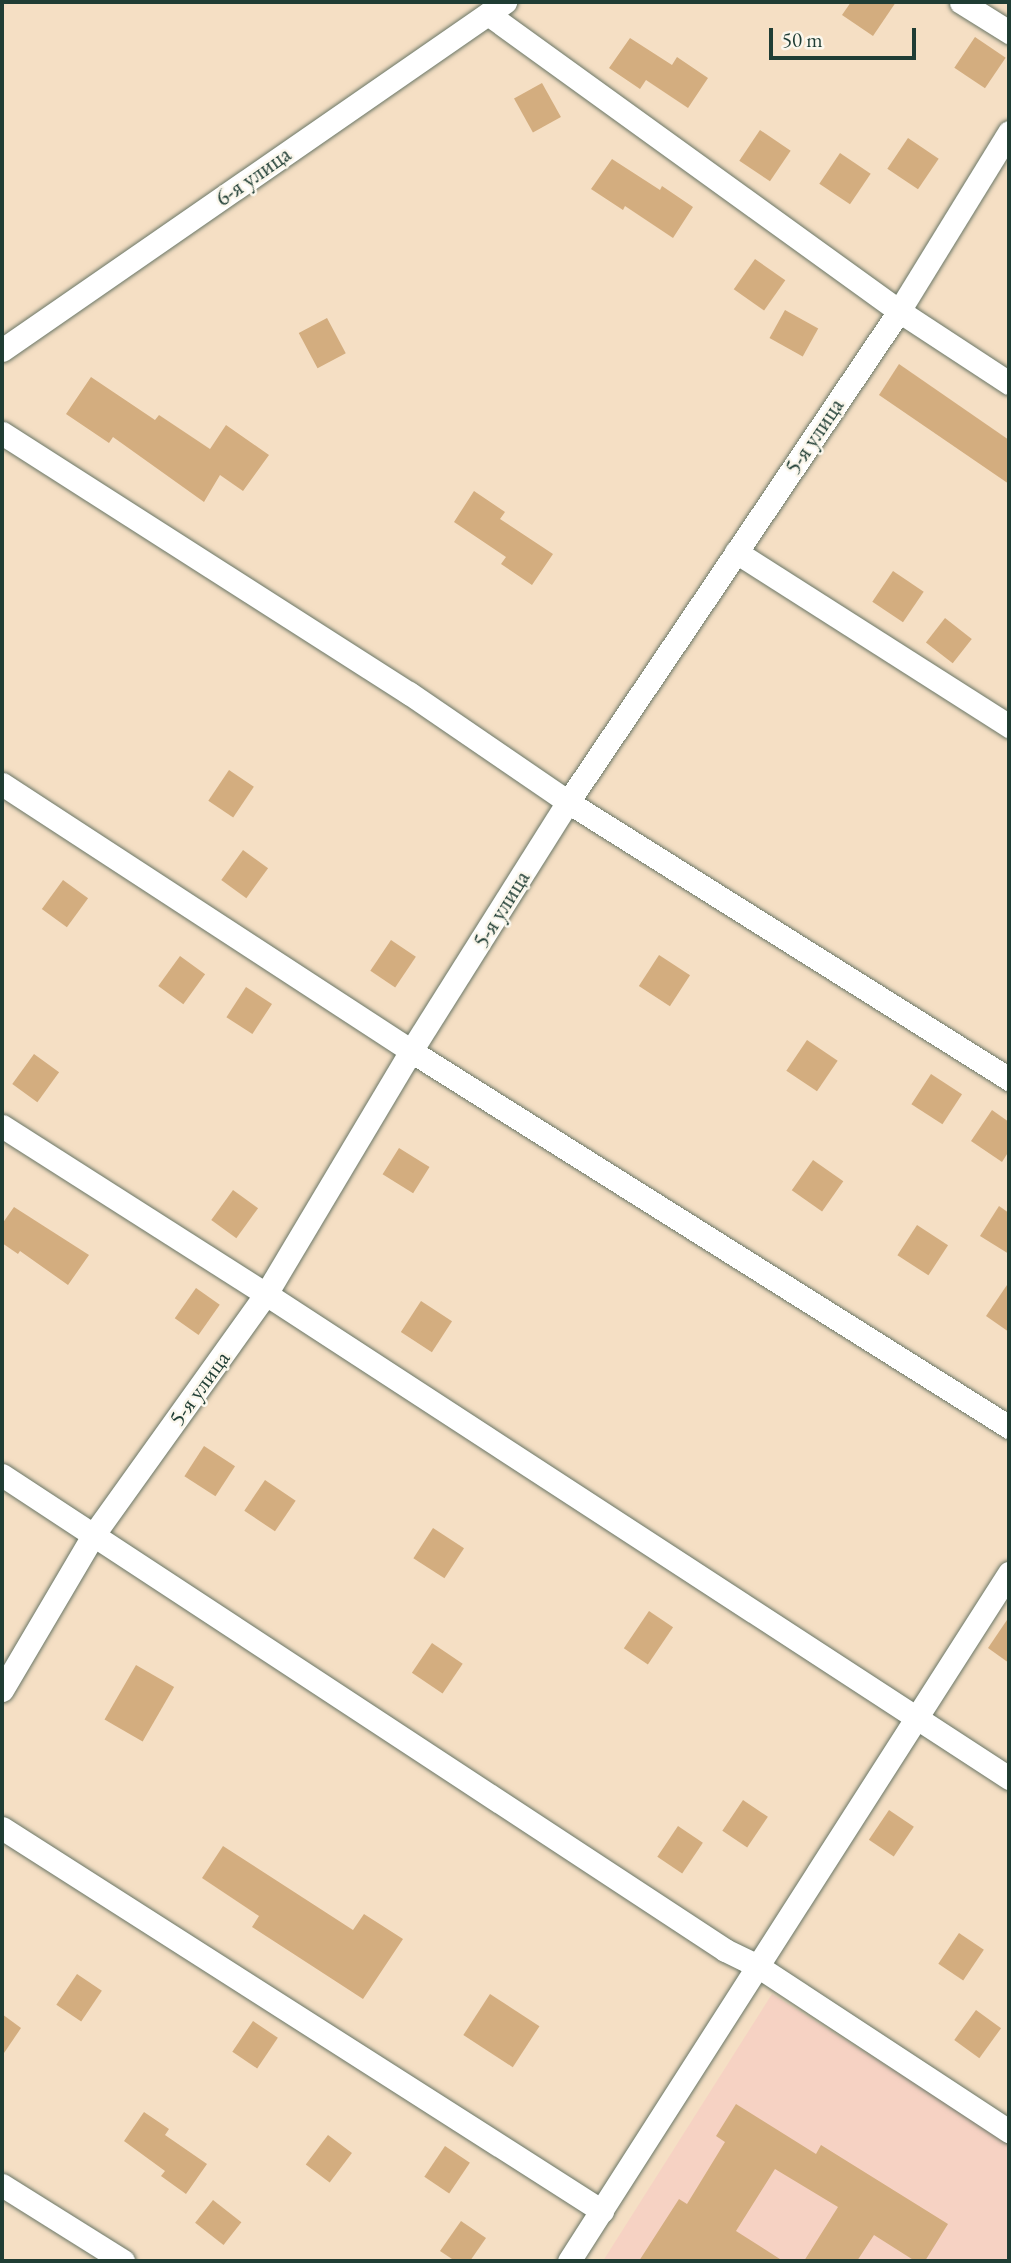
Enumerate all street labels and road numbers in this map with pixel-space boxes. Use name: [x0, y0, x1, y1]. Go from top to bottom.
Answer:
street label: 6-я улица: [210, 140, 296, 212]
street label: 5-я улица: [779, 393, 849, 479]
street label: 5-я улица: [467, 865, 535, 953]
street label: 5-я улица: [163, 1345, 235, 1431]

